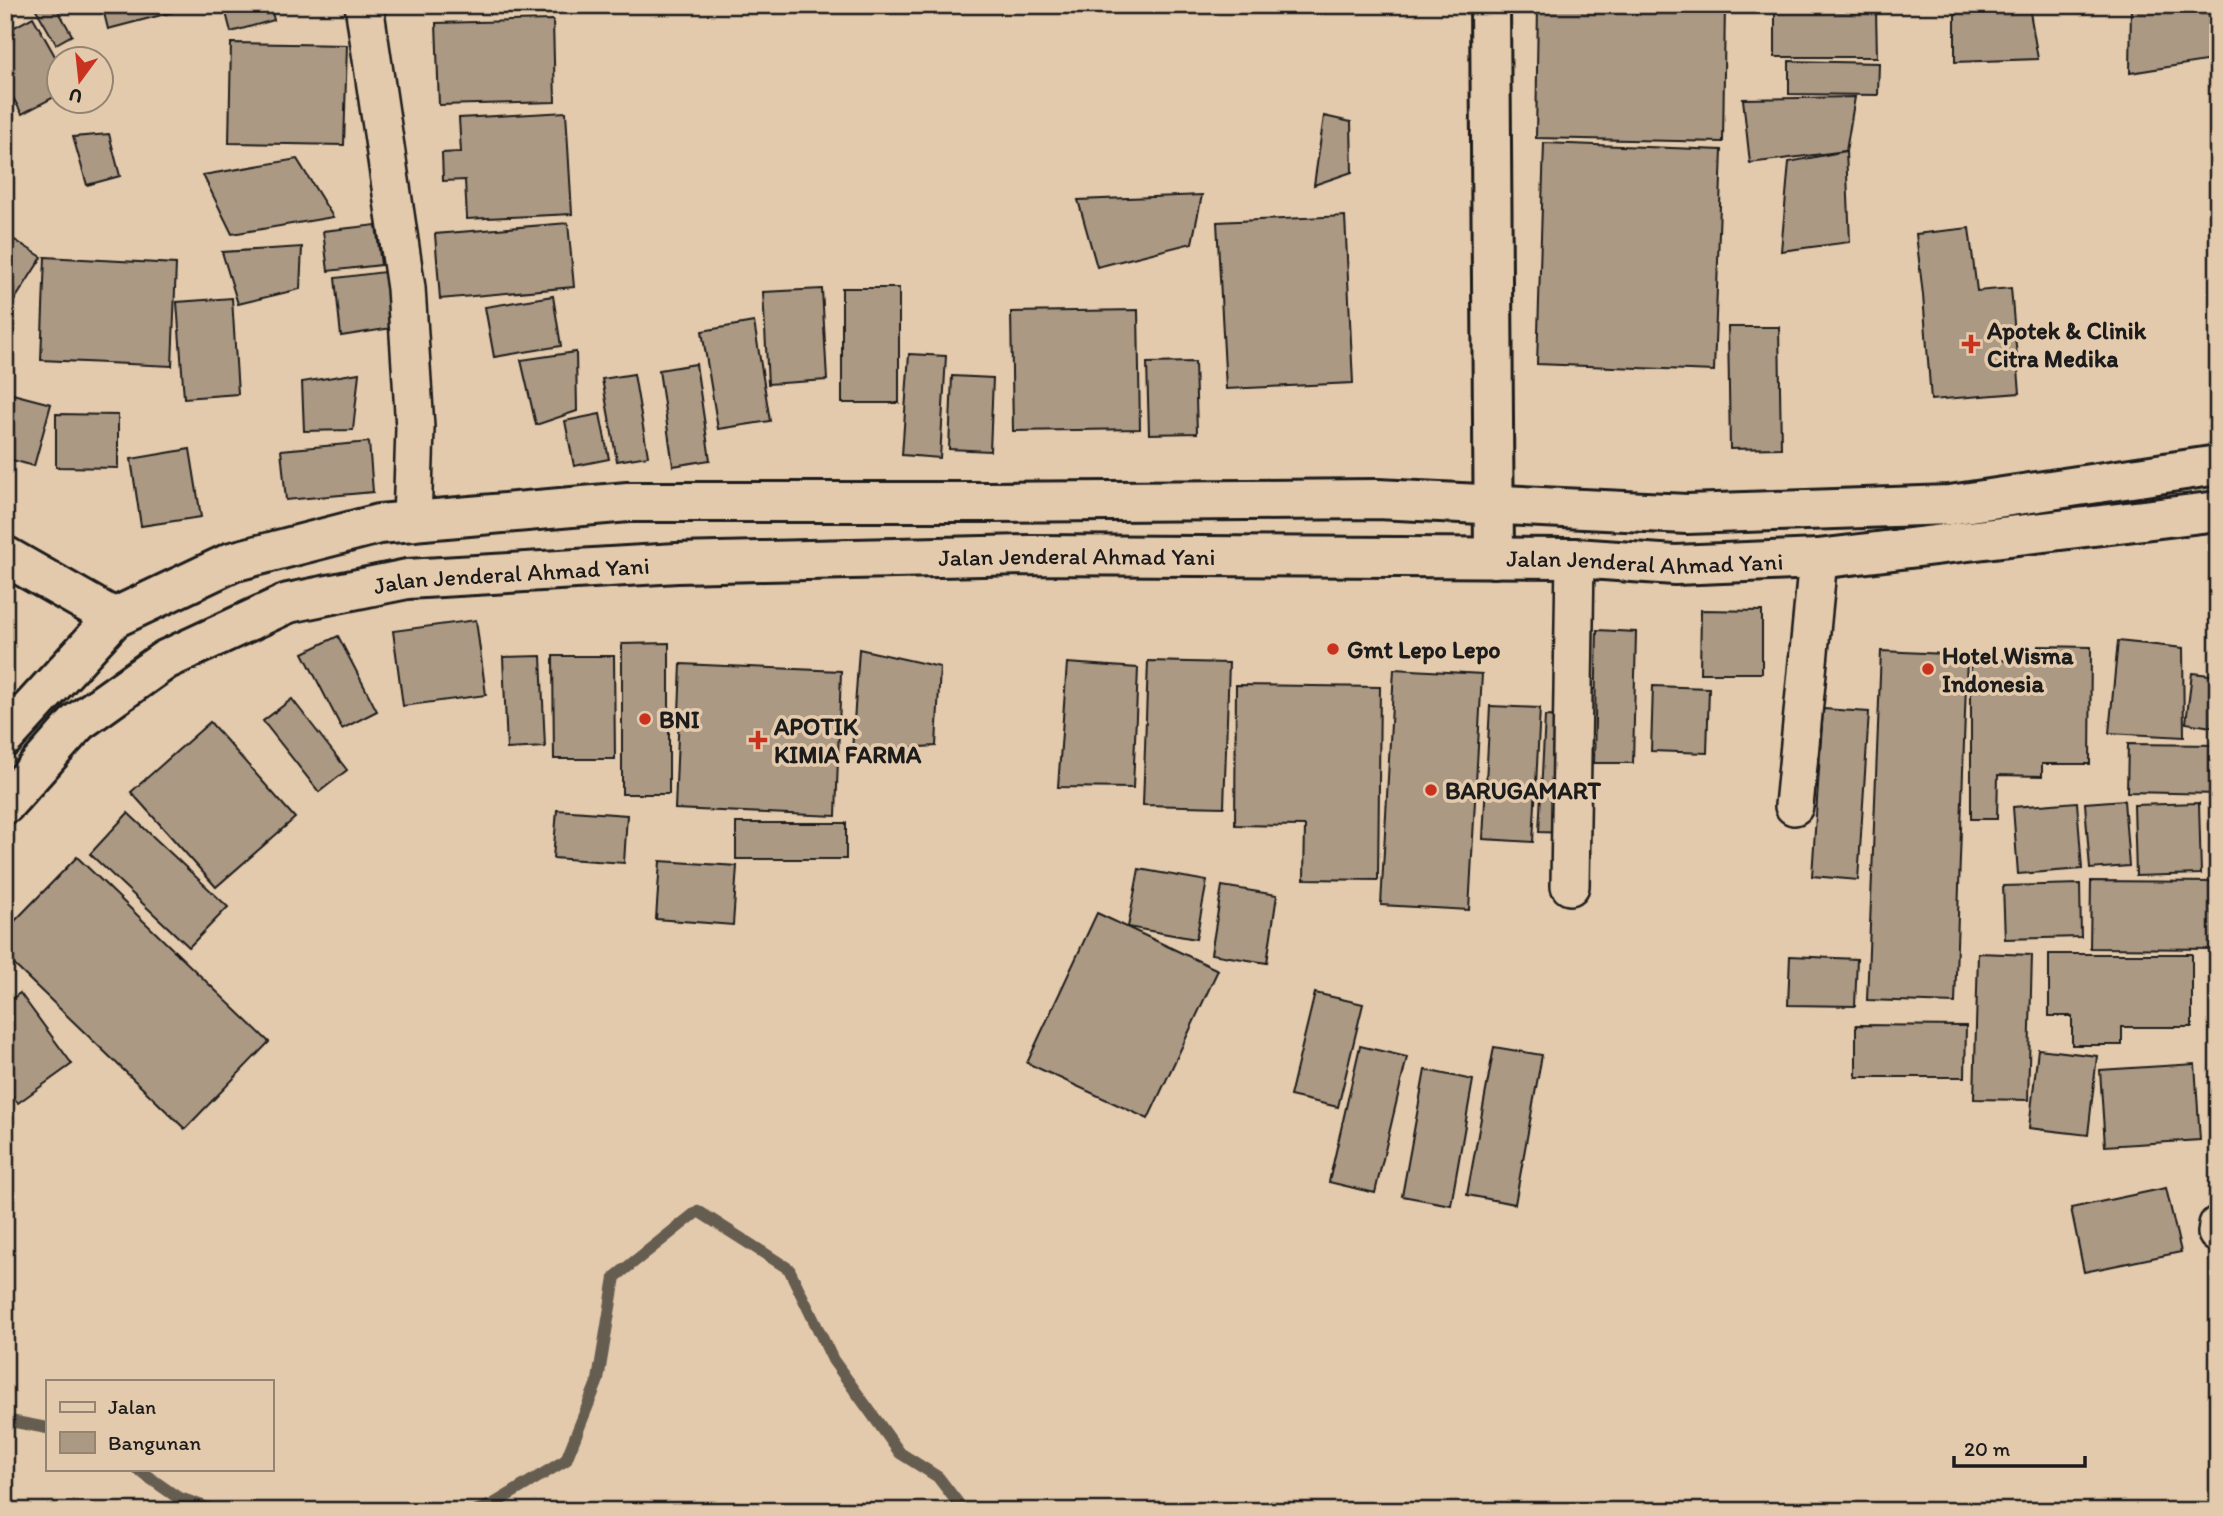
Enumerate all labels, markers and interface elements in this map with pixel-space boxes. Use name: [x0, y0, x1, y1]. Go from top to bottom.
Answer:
north arrow: [46, 46, 116, 116]
text: U: [67, 83, 85, 109]
place label: Apotek & Clinik Citra Medika: [1986, 316, 2147, 373]
marker: Apotek & Clinik Citra Medika: [1961, 334, 1981, 354]
street label: Jalan Jenderal Ahmad Yani: [938, 540, 1216, 572]
street label: Jalan Jenderal Ahmad Yani: [1506, 543, 1784, 580]
street label: Jalan Jenderal Ahmad Yani: [371, 550, 651, 600]
place label: Gmt Lepo Lepo: [1347, 635, 1501, 665]
marker: Gmt Lepo Lepo: [1325, 641, 1341, 657]
place label: Hotel Wisma Indonesia: [1942, 641, 2074, 698]
marker: Hotel Wisma Indonesia: [1920, 661, 1936, 677]
place label: BNI: [659, 705, 700, 734]
marker: BNI: [637, 711, 653, 727]
place label: APOTIK KIMIA FARMA: [773, 712, 922, 769]
marker: APOTIK KIMIA FARMA: [748, 730, 768, 750]
place label: BARUGAMART: [1445, 776, 1602, 805]
marker: BARUGAMART: [1423, 782, 1439, 798]
legend: [46, 1380, 273, 1470]
text: Jalan: [108, 1394, 156, 1419]
scale bar: [1954, 1425, 2085, 1469]
text: Bangunan: [108, 1430, 201, 1455]
text: 20 m: [1964, 1436, 2011, 1461]

